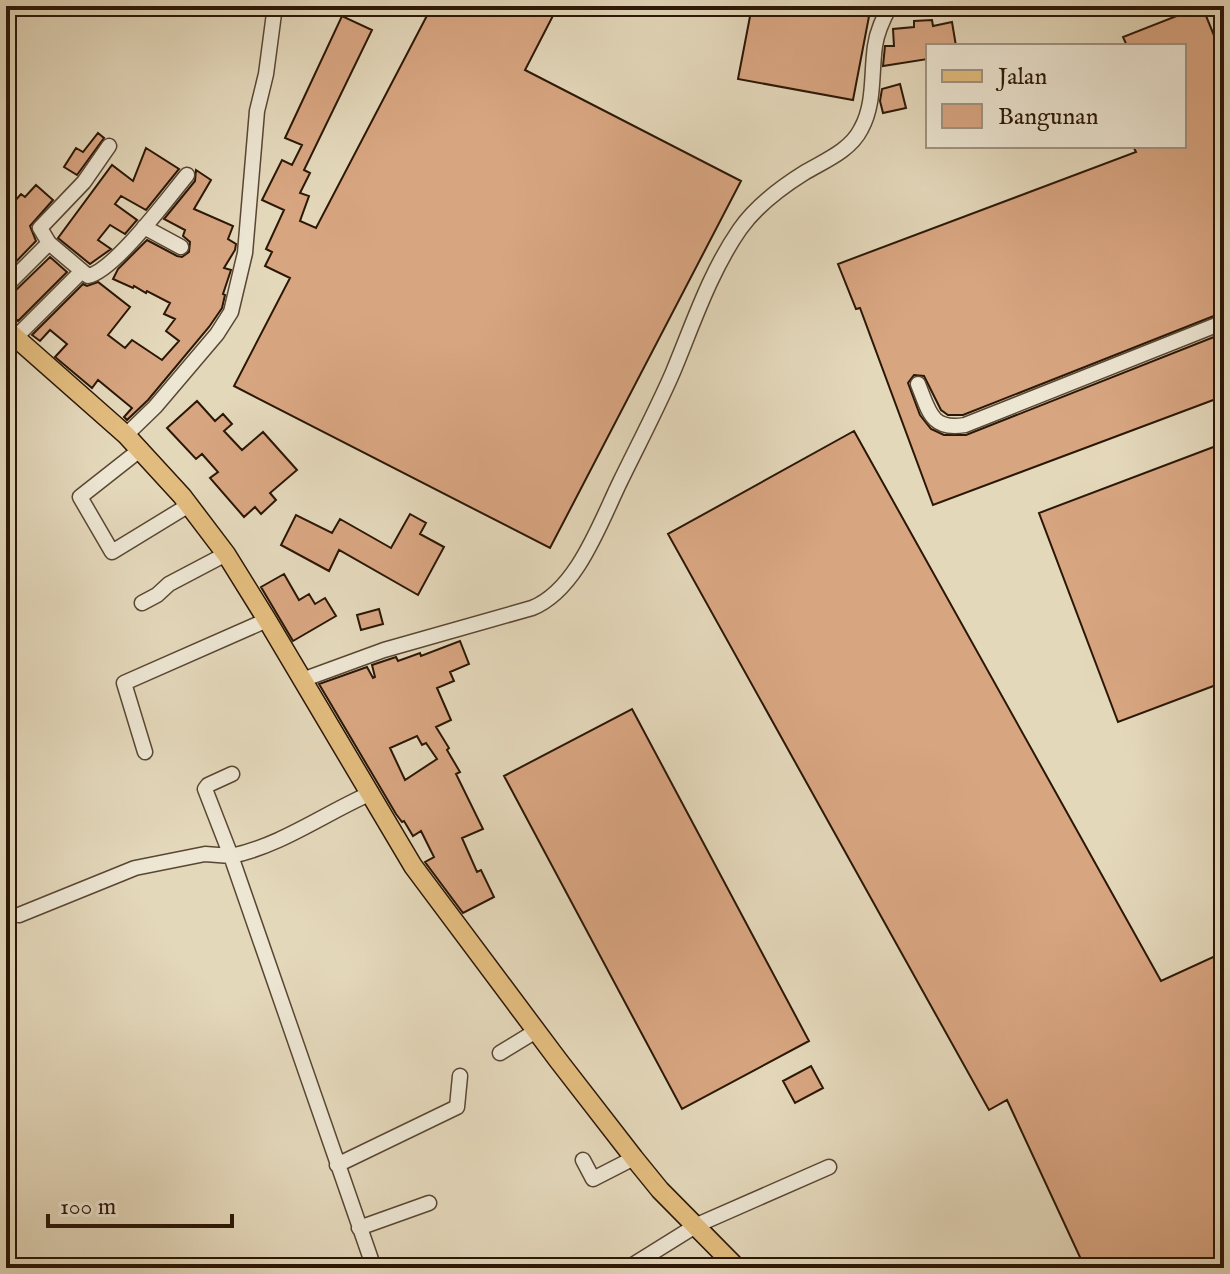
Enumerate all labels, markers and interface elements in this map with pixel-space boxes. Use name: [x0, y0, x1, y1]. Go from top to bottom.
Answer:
legend: [926, 44, 1186, 148]
text: Jalan: [995, 62, 1047, 93]
text: Bangunan: [998, 102, 1099, 133]
scale bar: [48, 1178, 232, 1228]
text: 100 m: [60, 1192, 116, 1223]

